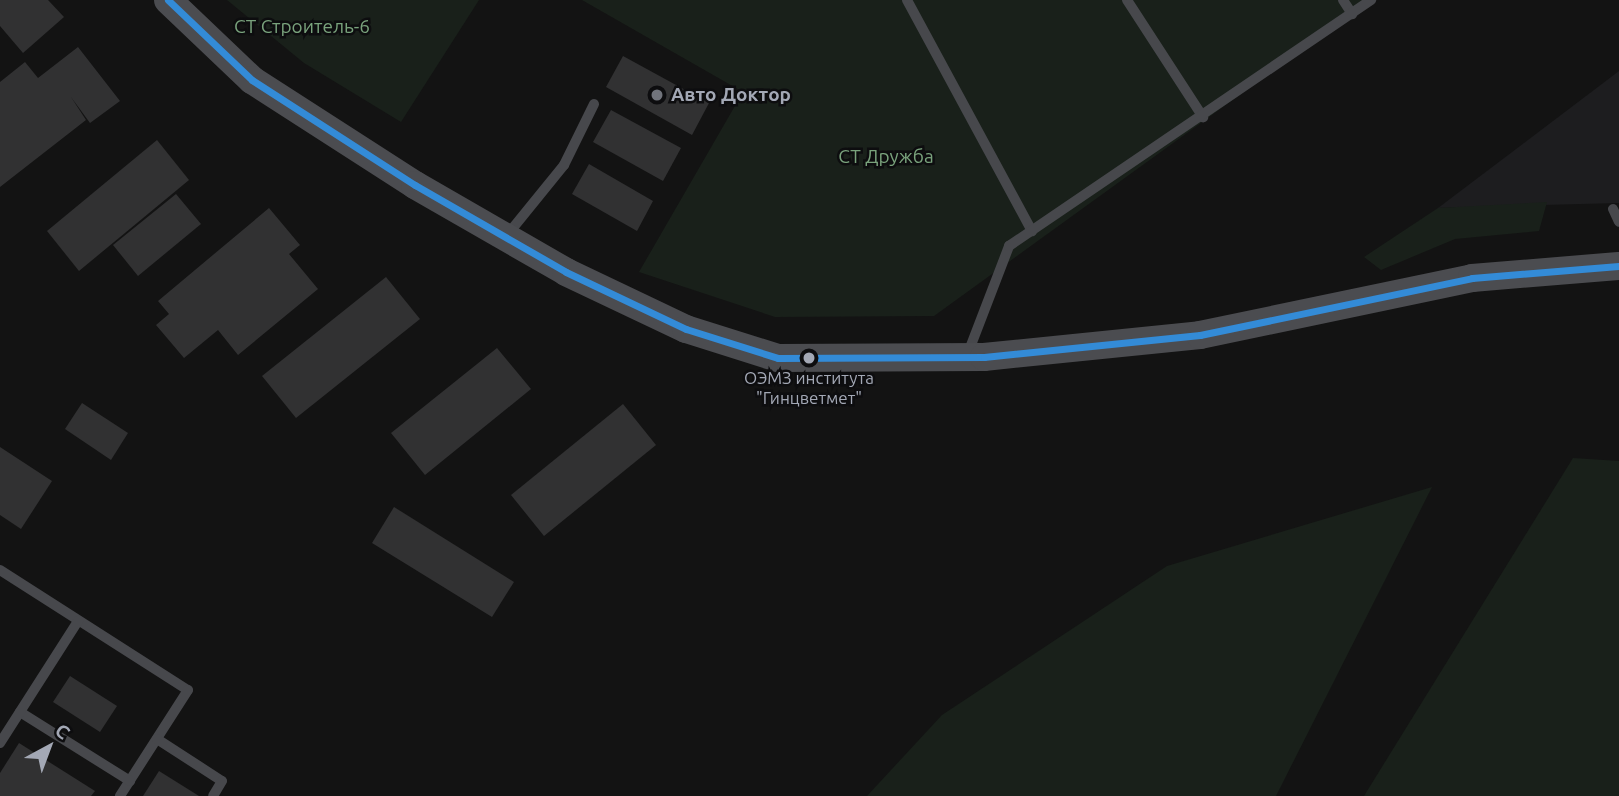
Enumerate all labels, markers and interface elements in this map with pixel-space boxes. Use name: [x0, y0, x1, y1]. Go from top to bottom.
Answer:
park label: СТ Строитель-6: [234, 16, 370, 38]
place label: Авто Доктор: [671, 84, 791, 106]
marker: Авто Доктор: [649, 87, 665, 103]
park label: СТ Дружба: [838, 146, 934, 168]
marker: ОЭМЗ института "Гинцветмет": [802, 351, 816, 365]
place label: ОЭМЗ института "Гинцветмет": [744, 368, 874, 408]
north arrow: [14, 712, 84, 782]
text: С: [51, 719, 75, 743]

